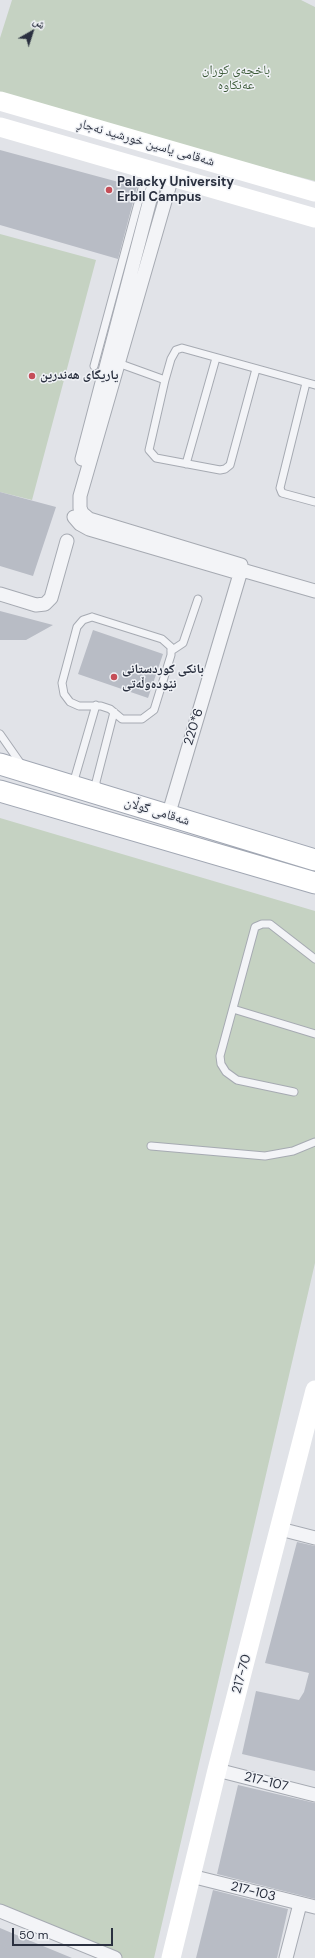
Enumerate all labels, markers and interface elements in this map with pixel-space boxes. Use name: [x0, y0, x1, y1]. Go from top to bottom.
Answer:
north arrow: [12, 12, 52, 52]
text: ش: [31, 14, 48, 32]
park label: باخچەی کوران عەنکاوە: [202, 63, 270, 94]
street label: شەقامی یاسین خورشید نەجاڕ: [76, 116, 216, 170]
place label: Palacky University Erbil Campus: [117, 175, 234, 206]
marker: Palacky University Erbil Campus: [104, 185, 114, 195]
place label: یاریگای هەندرین: [40, 368, 118, 384]
marker: یاریگای هەندرین: [27, 371, 37, 381]
place label: بانکی کوردستانی نێودەوڵەتی: [122, 662, 204, 693]
marker: بانکی کوردستانی نێودەوڵەتی: [109, 672, 119, 682]
street label: 220*6: [181, 707, 207, 747]
street label: شەقامی گوڵان: [123, 795, 191, 829]
street label: 217-70: [229, 1653, 255, 1695]
street label: 217-107: [242, 1769, 290, 1795]
street label: 217-103: [229, 1879, 277, 1905]
scale bar: [14, 1920, 115, 1946]
text: 50 m: [19, 1927, 48, 1943]

